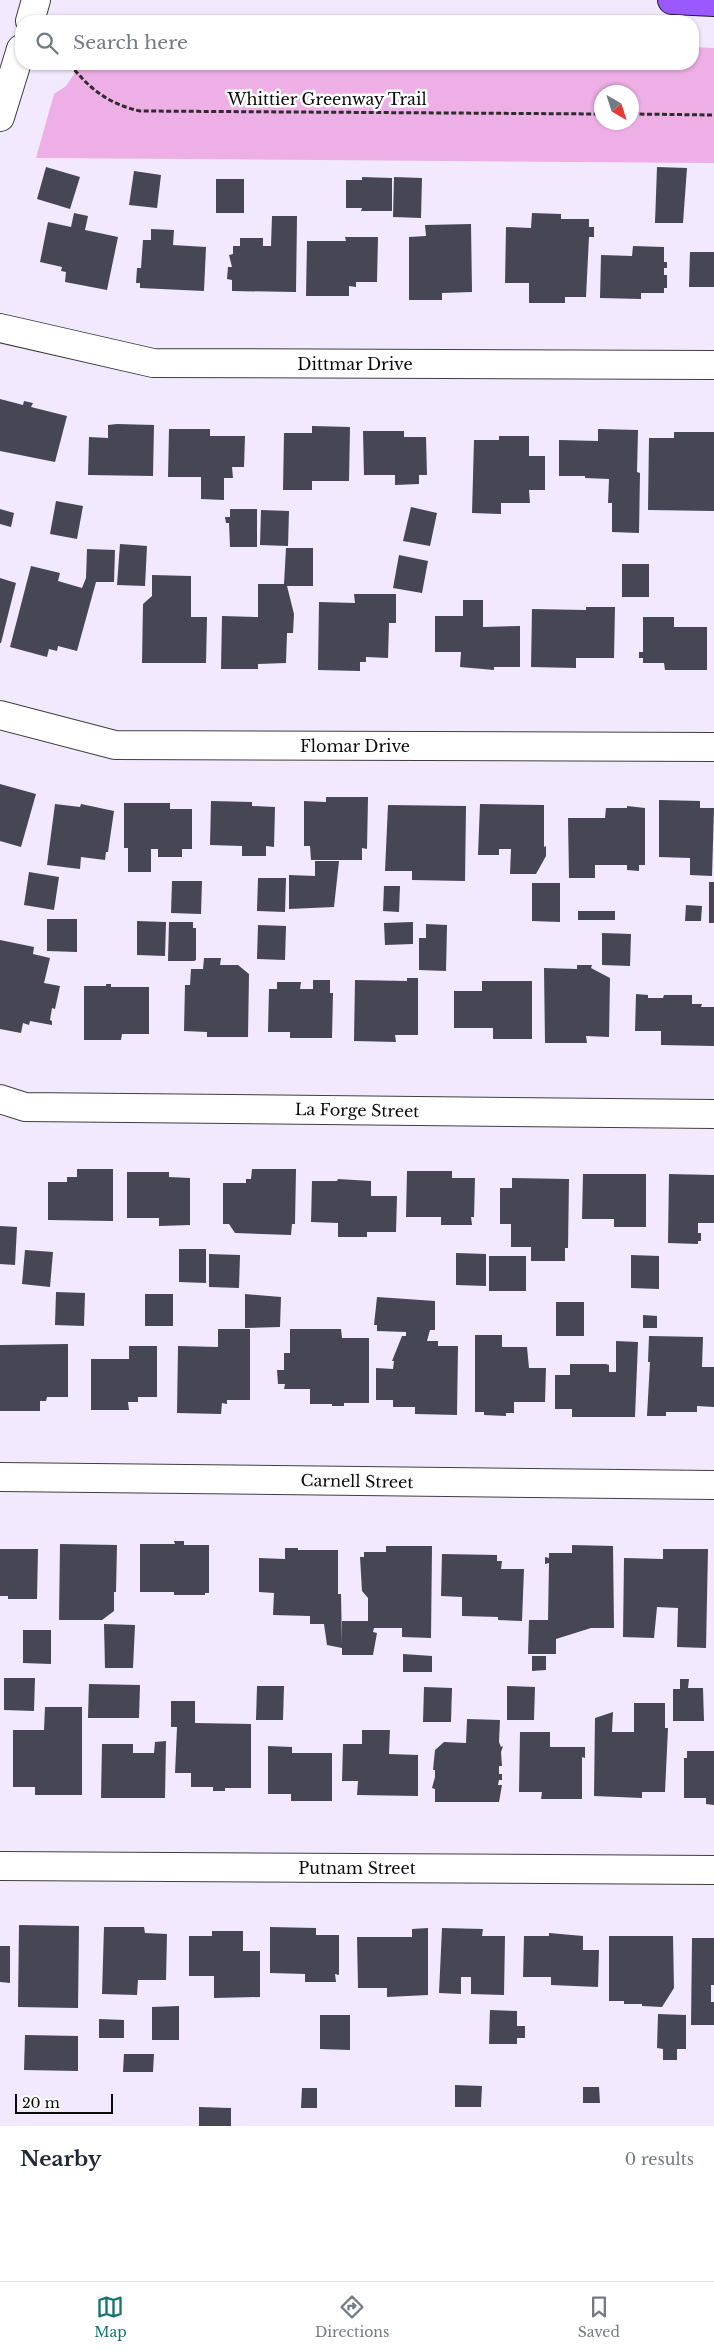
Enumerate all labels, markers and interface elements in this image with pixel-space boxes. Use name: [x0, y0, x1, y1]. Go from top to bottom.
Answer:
search box: [15, 15, 699, 70]
icon: search: [33, 29, 61, 57]
text: Search here: [73, 31, 188, 54]
north arrow: [594, 85, 639, 130]
street label: Whittier Greenway Trail: [226, 89, 427, 109]
street label: Dittmar Drive: [297, 354, 413, 374]
street label: Flomar Drive: [300, 736, 410, 756]
street label: La Forge Street: [295, 1099, 419, 1121]
street label: Carnell Street: [301, 1470, 413, 1492]
street label: Putnam Street: [298, 1858, 416, 1878]
scale bar: [15, 2091, 112, 2114]
text: 20 m: [22, 2094, 60, 2112]
text: Nearby: [20, 2146, 101, 2172]
text: 0 results: [625, 2149, 694, 2169]
tab: Map: [94, 2293, 127, 2341]
tab: Directions: [315, 2293, 389, 2341]
tab: Saved: [578, 2293, 620, 2341]

